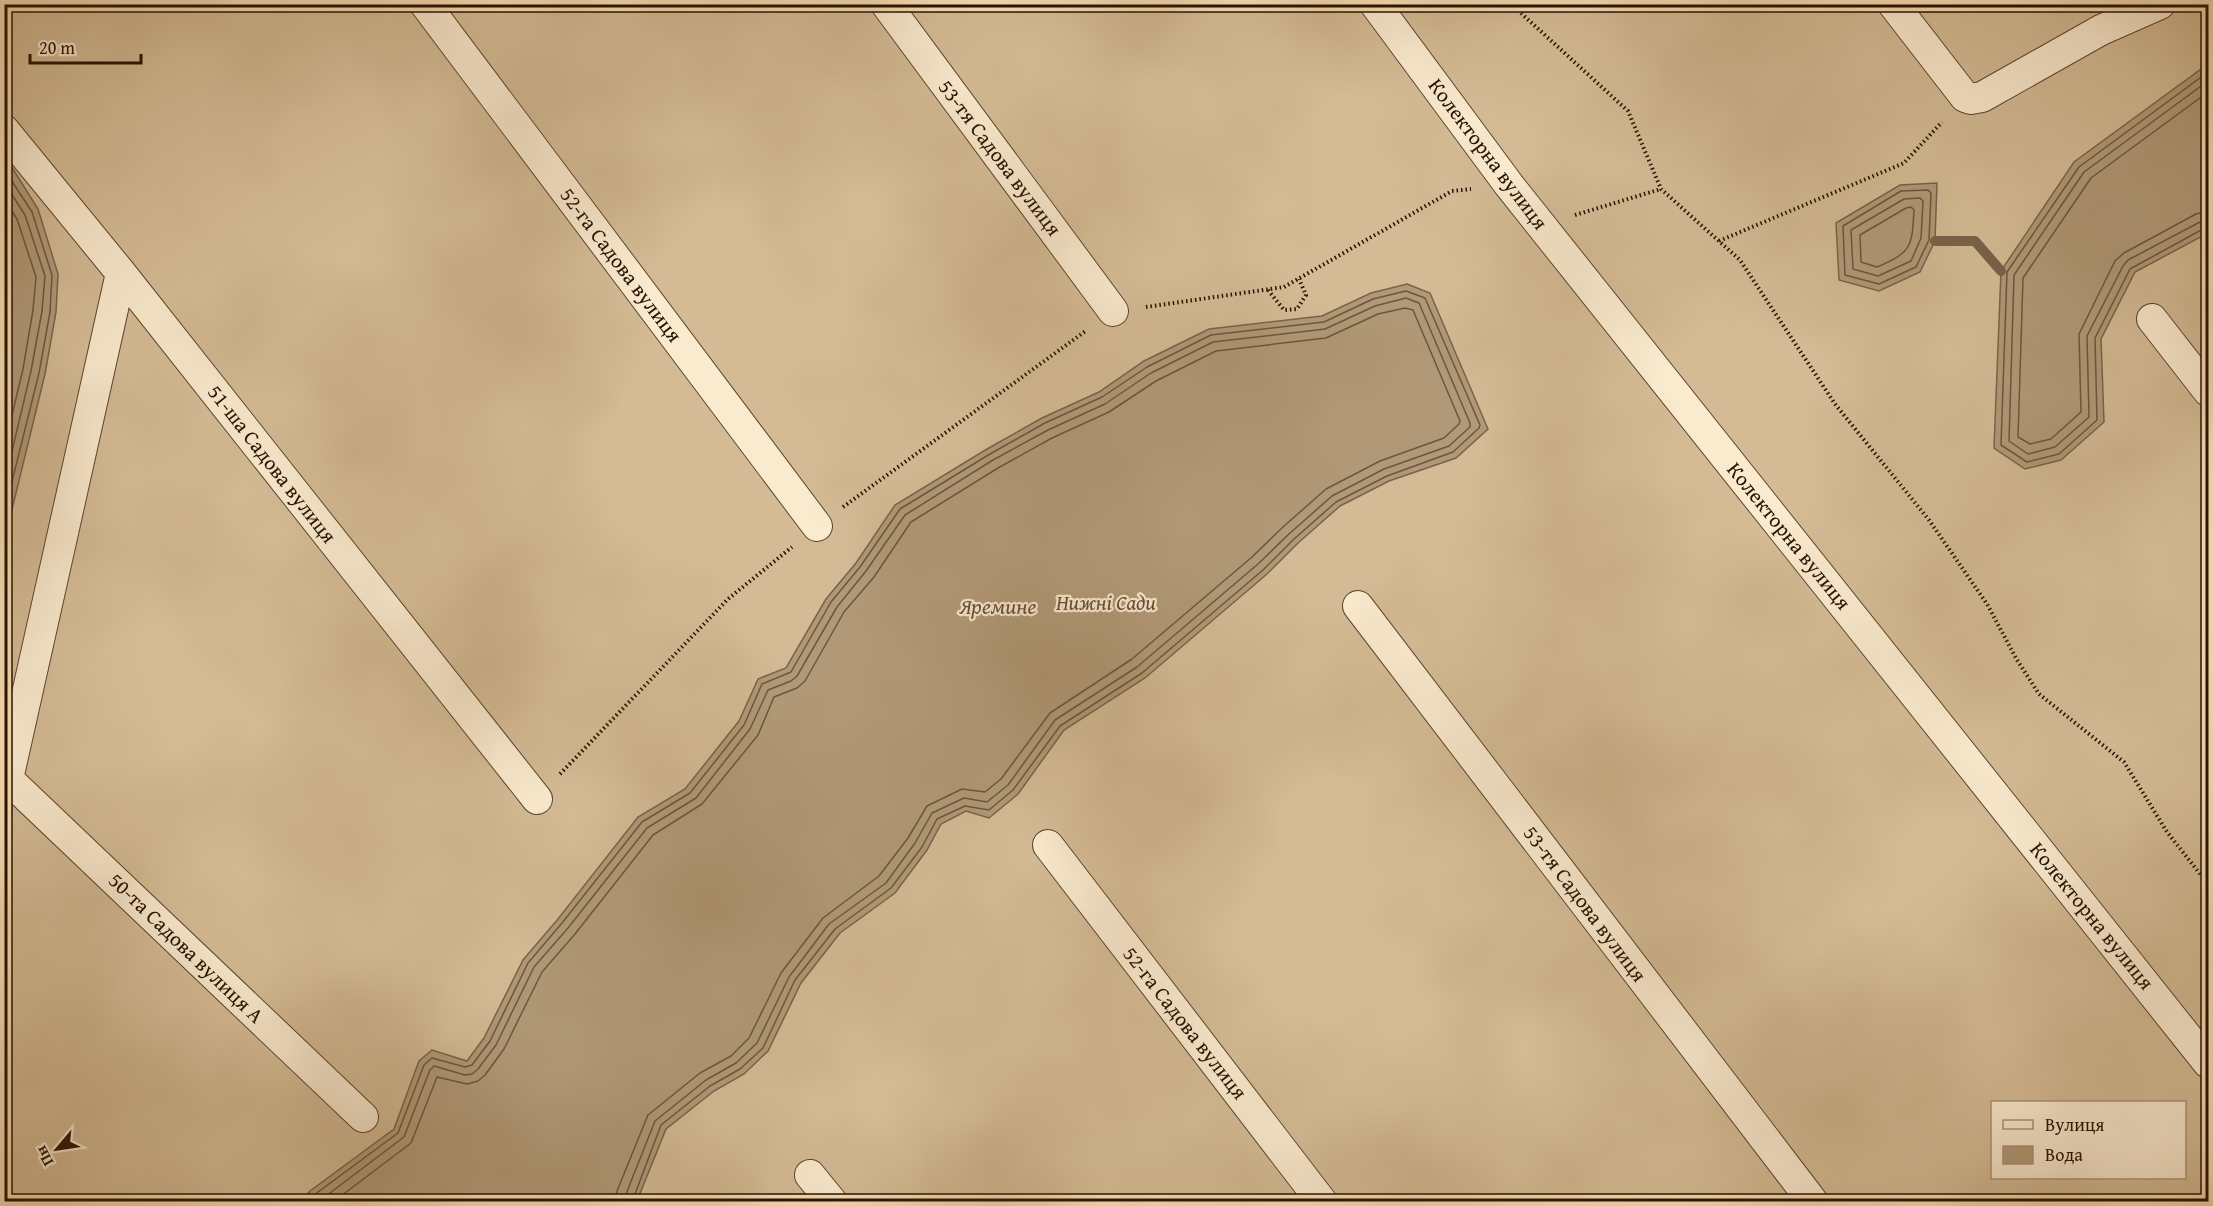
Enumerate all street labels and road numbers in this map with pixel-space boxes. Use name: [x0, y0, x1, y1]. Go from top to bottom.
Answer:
street label: Колекторна вулиця: [1421, 71, 1556, 236]
street label: 53-тя Садова вулиця: [931, 73, 1070, 243]
street label: 52-га Садова вулиця: [553, 181, 690, 349]
street label: 51-ша Садова вулиця: [200, 378, 345, 550]
street label: Колекторна вулиця: [1720, 455, 1859, 617]
street label: 53-тя Садова вулиця: [1516, 819, 1655, 989]
street label: Колекторна вулиця: [2023, 835, 2162, 997]
street label: 50-та Садова вулиця А: [102, 865, 271, 1030]
street label: 52-га Садова вулиця: [1116, 940, 1255, 1106]

